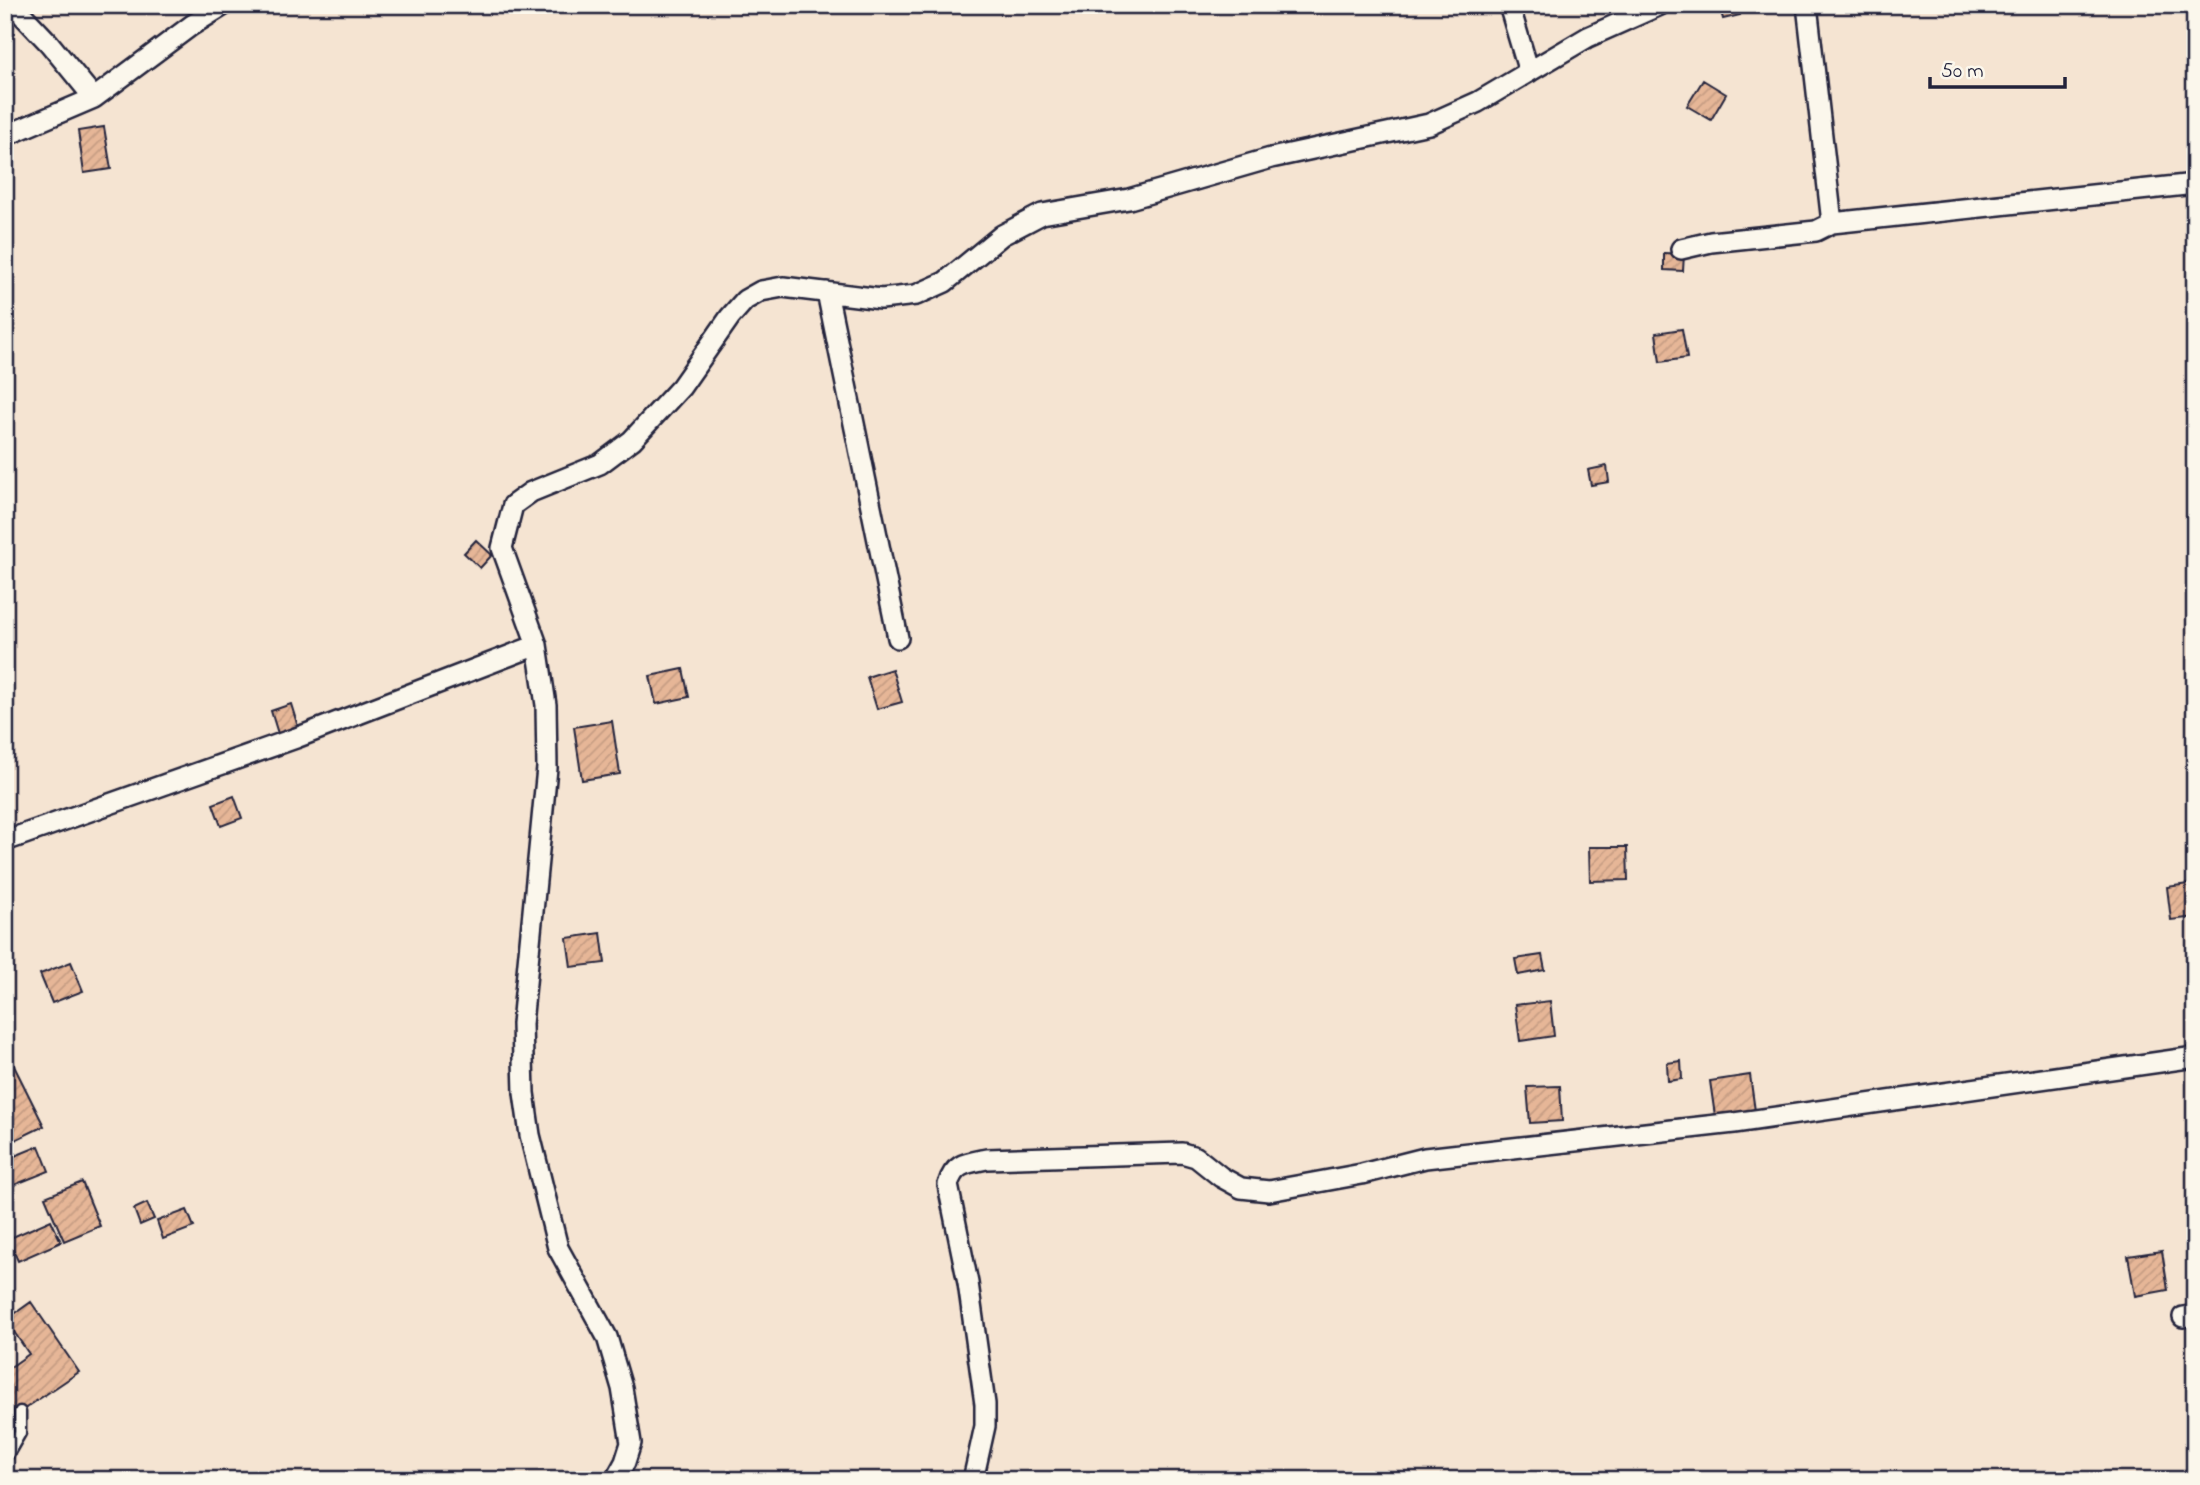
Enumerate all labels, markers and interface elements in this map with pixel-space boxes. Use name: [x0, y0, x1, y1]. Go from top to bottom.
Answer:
scale bar: [1930, 46, 2065, 90]
text: 50 m: [1941, 57, 1984, 87]

